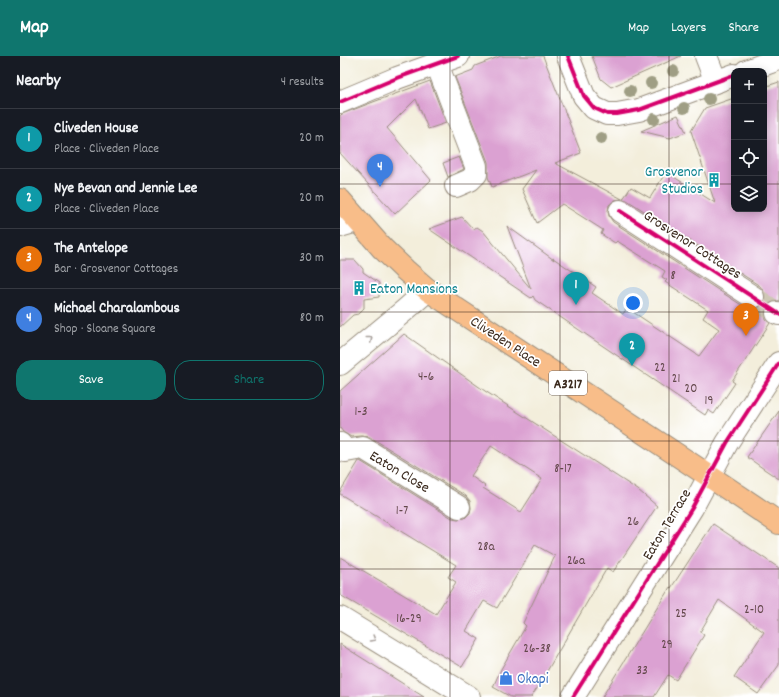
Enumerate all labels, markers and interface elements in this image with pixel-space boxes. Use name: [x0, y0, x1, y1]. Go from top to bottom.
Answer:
text: Map: [20, 15, 49, 42]
text: Map: [628, 18, 649, 38]
text: Layers: [671, 18, 706, 38]
text: Share: [728, 18, 759, 38]
map controls: [731, 68, 767, 212]
button: +: [731, 68, 767, 104]
text: Nearby: [16, 70, 60, 94]
text: 4 results: [281, 73, 324, 92]
button: −: [731, 104, 767, 140]
text: Cliveden House: [54, 118, 138, 140]
text: 1: [28, 129, 30, 148]
text: 20 m: [299, 129, 324, 148]
text: Place · Cliveden Place: [54, 140, 159, 159]
button: locate: [731, 140, 767, 176]
pin: 4: [367, 154, 393, 187]
place label: Grosvenor Studios: [645, 162, 703, 201]
building icon: Grosvenor Studios: [706, 172, 722, 188]
button: layers: [731, 176, 767, 212]
text: Nye Bevan and Jennie Lee: [54, 178, 197, 200]
text: 2: [26, 189, 32, 208]
text: 20 m: [299, 189, 324, 208]
text: Place · Cliveden Place: [54, 200, 159, 219]
street label: Grosvenor Cottages: [638, 206, 745, 286]
text: The Antelope: [54, 238, 128, 260]
text: 3: [26, 249, 32, 268]
text: 30 m: [299, 249, 324, 268]
text: Bar · Grosvenor Cottages: [54, 260, 178, 279]
house number: 8: [670, 267, 676, 286]
pin: 1: [563, 272, 589, 305]
place label: Eaton Mansions: [370, 279, 458, 301]
building icon: Eaton Mansions: [351, 280, 367, 296]
your location: [623, 293, 643, 313]
text: Michael Charalambous: [54, 298, 180, 320]
pin: 3: [733, 303, 759, 336]
text: 4: [26, 309, 32, 328]
text: 80 m: [300, 309, 324, 328]
street label: Cliveden Place: [465, 311, 545, 374]
text: Shop · Sloane Square: [54, 320, 156, 339]
pin: 2: [619, 333, 645, 366]
one-way arrow: [366, 337, 373, 344]
house number: 22: [654, 359, 666, 378]
button: Save: [16, 360, 166, 400]
button: Share: [174, 360, 324, 400]
house number: 4-6: [418, 368, 434, 387]
house number: 21: [672, 370, 680, 389]
road number: A3217: [549, 371, 587, 395]
house number: 20: [685, 380, 697, 399]
house number: 19: [705, 392, 713, 411]
house number: 1-3: [354, 403, 368, 422]
street label: Eaton Close: [365, 446, 434, 500]
house number: 8-17: [554, 460, 572, 479]
street label: Eaton Terrace: [638, 485, 698, 565]
house number: 1-7: [396, 502, 408, 521]
house number: 26: [627, 513, 639, 532]
house number: 28a: [478, 538, 495, 557]
house number: 26a: [567, 552, 586, 571]
house number: 2-10: [744, 601, 764, 620]
house number: 25: [675, 605, 687, 624]
house number: 16-29: [396, 610, 422, 629]
one-way arrow: [369, 634, 376, 641]
house number: 29: [661, 636, 673, 655]
house number: 26-38: [523, 640, 551, 659]
house number: 33: [636, 662, 648, 681]
place label: Okapi: [517, 669, 549, 691]
shop icon: Okapi: [498, 670, 514, 686]

